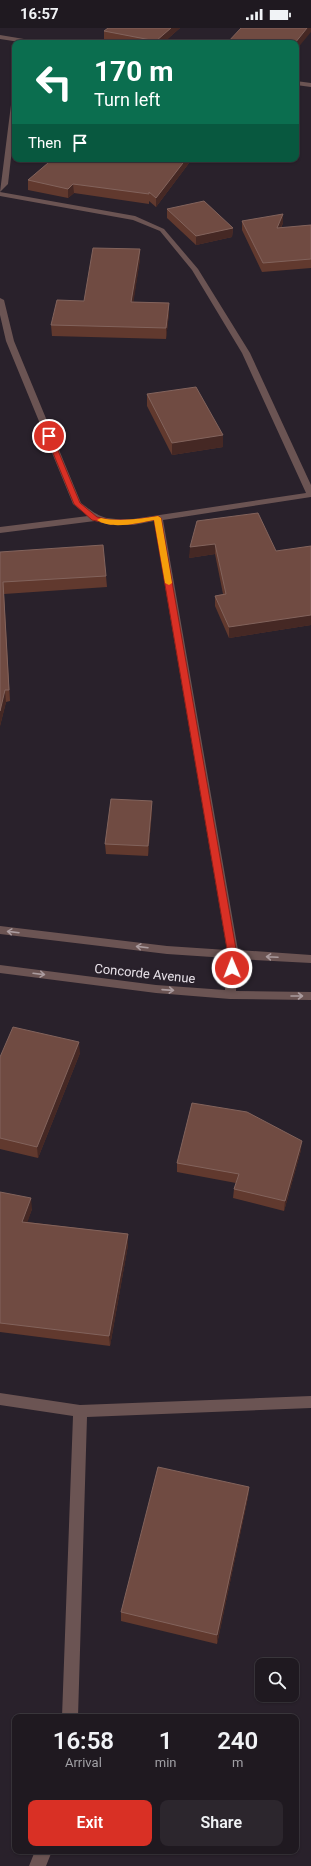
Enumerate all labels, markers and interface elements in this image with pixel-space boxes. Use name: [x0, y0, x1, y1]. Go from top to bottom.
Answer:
text: 16:57: [20, 5, 59, 23]
text: 170 m: [94, 55, 173, 88]
icon: left: [28, 56, 80, 108]
text: Turn left: [94, 89, 160, 110]
icon: arrive: [69, 132, 91, 154]
text: Then: [28, 134, 61, 152]
pin: [32, 419, 66, 453]
icon: arrive: [38, 425, 60, 447]
one-way arrow: [7, 928, 20, 936]
one-way arrow: [136, 943, 149, 951]
position arrow: [211, 947, 253, 989]
one-way arrow: [266, 954, 279, 961]
street label: Concorde Avenue: [94, 961, 196, 986]
one-way arrow: [32, 970, 45, 978]
one-way arrow: [161, 987, 174, 994]
one-way arrow: [290, 992, 303, 1000]
map controls: [255, 1658, 299, 1702]
button: search: [255, 1658, 299, 1702]
text: 16:58: [53, 1727, 114, 1755]
text: 1: [159, 1727, 172, 1755]
text: 240: [217, 1727, 258, 1755]
text: Arrival: [65, 1755, 102, 1770]
text: min: [155, 1755, 176, 1770]
text: m: [232, 1755, 243, 1770]
button: Exit: [28, 1800, 152, 1846]
button: Share: [160, 1800, 283, 1846]

